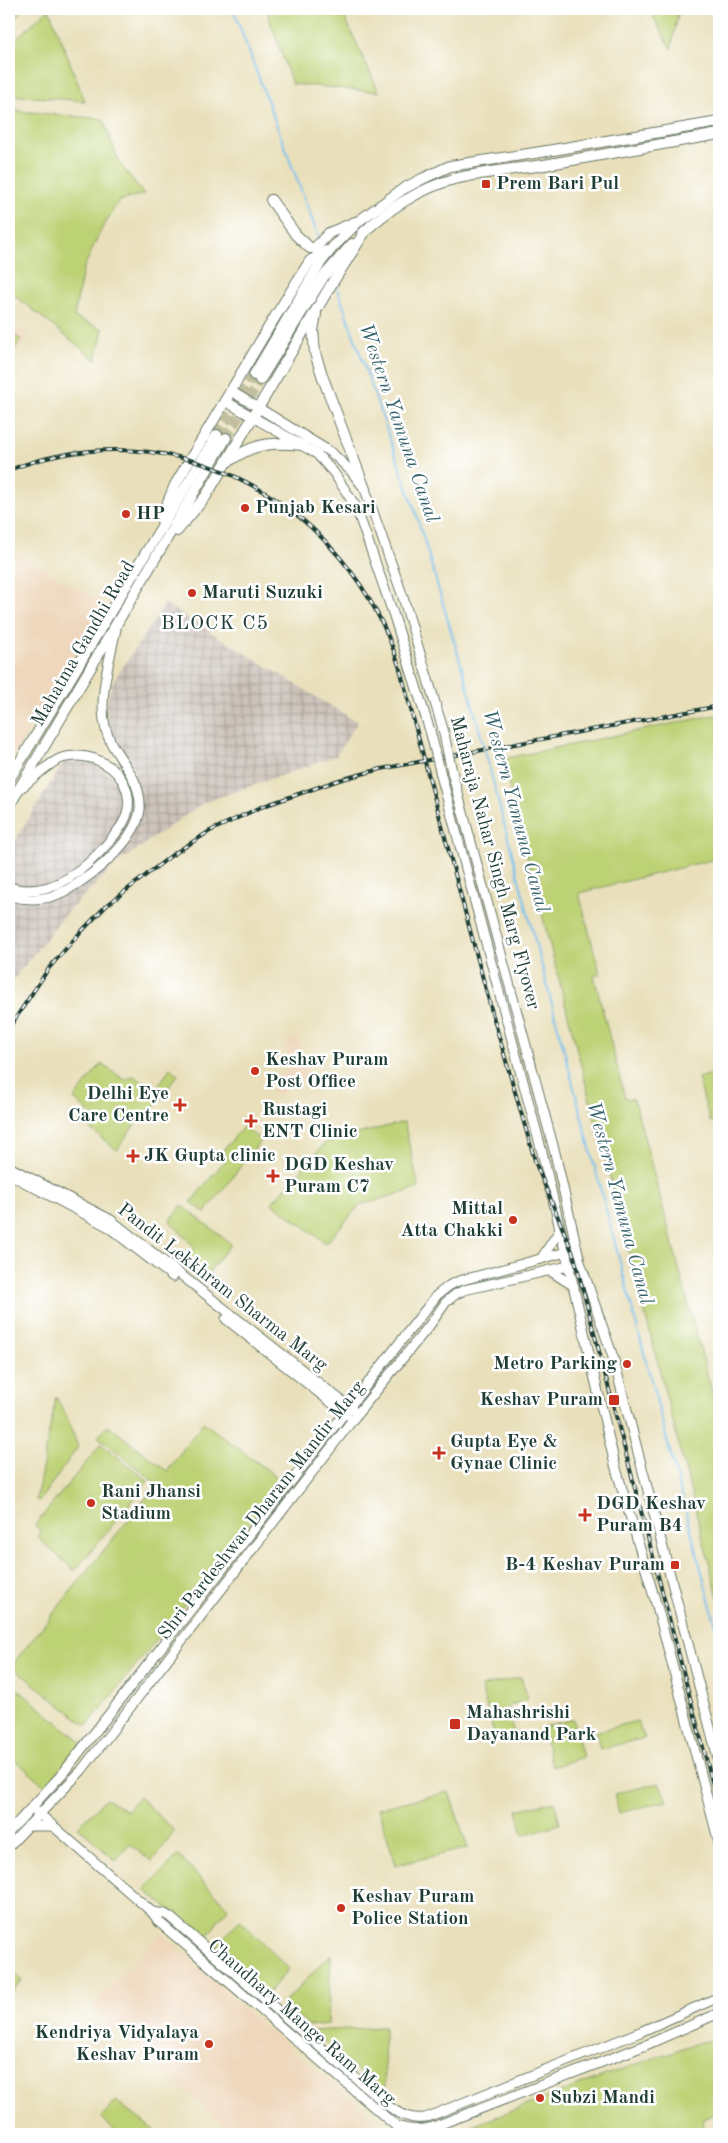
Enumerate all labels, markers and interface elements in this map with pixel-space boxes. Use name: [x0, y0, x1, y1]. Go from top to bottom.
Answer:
place label: Prem Bari Pul: [496, 175, 619, 194]
marker: Prem Bari Pul: [480, 178, 492, 190]
water label: Western Yamuna Canal: [354, 321, 442, 526]
place label: Punjab Kesari: [255, 499, 376, 518]
marker: Punjab Kesari: [239, 502, 251, 514]
place label: HP: [136, 505, 165, 524]
marker: HP: [120, 508, 132, 520]
street label: Mahatma Gandhi Road: [29, 558, 139, 730]
place label: Maruti Suzuki: [202, 584, 323, 603]
marker: Maruti Suzuki: [186, 587, 198, 599]
district label: BLOCK C5: [161, 614, 269, 634]
water label: Western Yamuna Canal: [478, 707, 552, 915]
street label: Maharaja Nahar Singh Marg Flyover: [446, 714, 542, 1012]
place label: Keshav Puram Post Office: [265, 1051, 388, 1092]
marker: Keshav Puram Post Office: [249, 1065, 261, 1077]
place label: Delhi Eye Care Centre: [68, 1085, 169, 1126]
marker: Delhi Eye Care Centre: [173, 1098, 187, 1112]
water label: Western Yamuna Canal: [582, 1099, 656, 1307]
place label: Rustagi ENT Clinic: [262, 1101, 358, 1142]
marker: Rustagi ENT Clinic: [244, 1114, 258, 1128]
place label: JK Gupta clinic: [144, 1147, 276, 1166]
marker: JK Gupta clinic: [126, 1149, 140, 1163]
place label: DGD Keshav Puram C7: [284, 1156, 394, 1197]
marker: DGD Keshav Puram C7: [266, 1169, 280, 1183]
street label: Pandit Lekkhram Sharma Marg: [114, 1200, 331, 1376]
place label: Mittal Atta Chakki: [400, 1200, 503, 1241]
marker: Mittal Atta Chakki: [507, 1214, 519, 1226]
place label: Metro Parking: [493, 1355, 617, 1374]
marker: Metro Parking: [621, 1358, 633, 1370]
street label: Shri Pardeshwar Dharam Mandir Marg: [155, 1377, 369, 1644]
place label: Keshav Puram: [480, 1391, 603, 1410]
marker: Keshav Puram: [607, 1393, 621, 1407]
place label: Gupta Eye & Gynae Clinic: [450, 1433, 558, 1474]
marker: Gupta Eye & Gynae Clinic: [432, 1446, 446, 1460]
place label: Rani Jhansi Stadium: [101, 1483, 201, 1524]
place label: DGD Keshav Puram B4: [596, 1495, 706, 1536]
marker: Rani Jhansi Stadium: [85, 1497, 97, 1509]
marker: DGD Keshav Puram B4: [578, 1508, 592, 1522]
place label: B-4 Keshav Puram: [505, 1556, 665, 1575]
marker: B-4 Keshav Puram: [669, 1559, 681, 1571]
place label: Mahashrishi Dayanand Park: [466, 1704, 597, 1745]
marker: Mahashrishi Dayanand Park: [448, 1717, 462, 1731]
place label: Keshav Puram Police Station: [351, 1888, 474, 1929]
marker: Keshav Puram Police Station: [335, 1902, 347, 1914]
street label: Chaudhary Mange Ram Marg: [203, 1936, 399, 2110]
place label: Kendriya Vidyalaya Keshav Puram: [34, 2024, 199, 2065]
marker: Kendriya Vidyalaya Keshav Puram: [203, 2038, 215, 2050]
place label: Subzi Mandi: [550, 2089, 655, 2108]
marker: Subzi Mandi: [534, 2092, 546, 2104]

